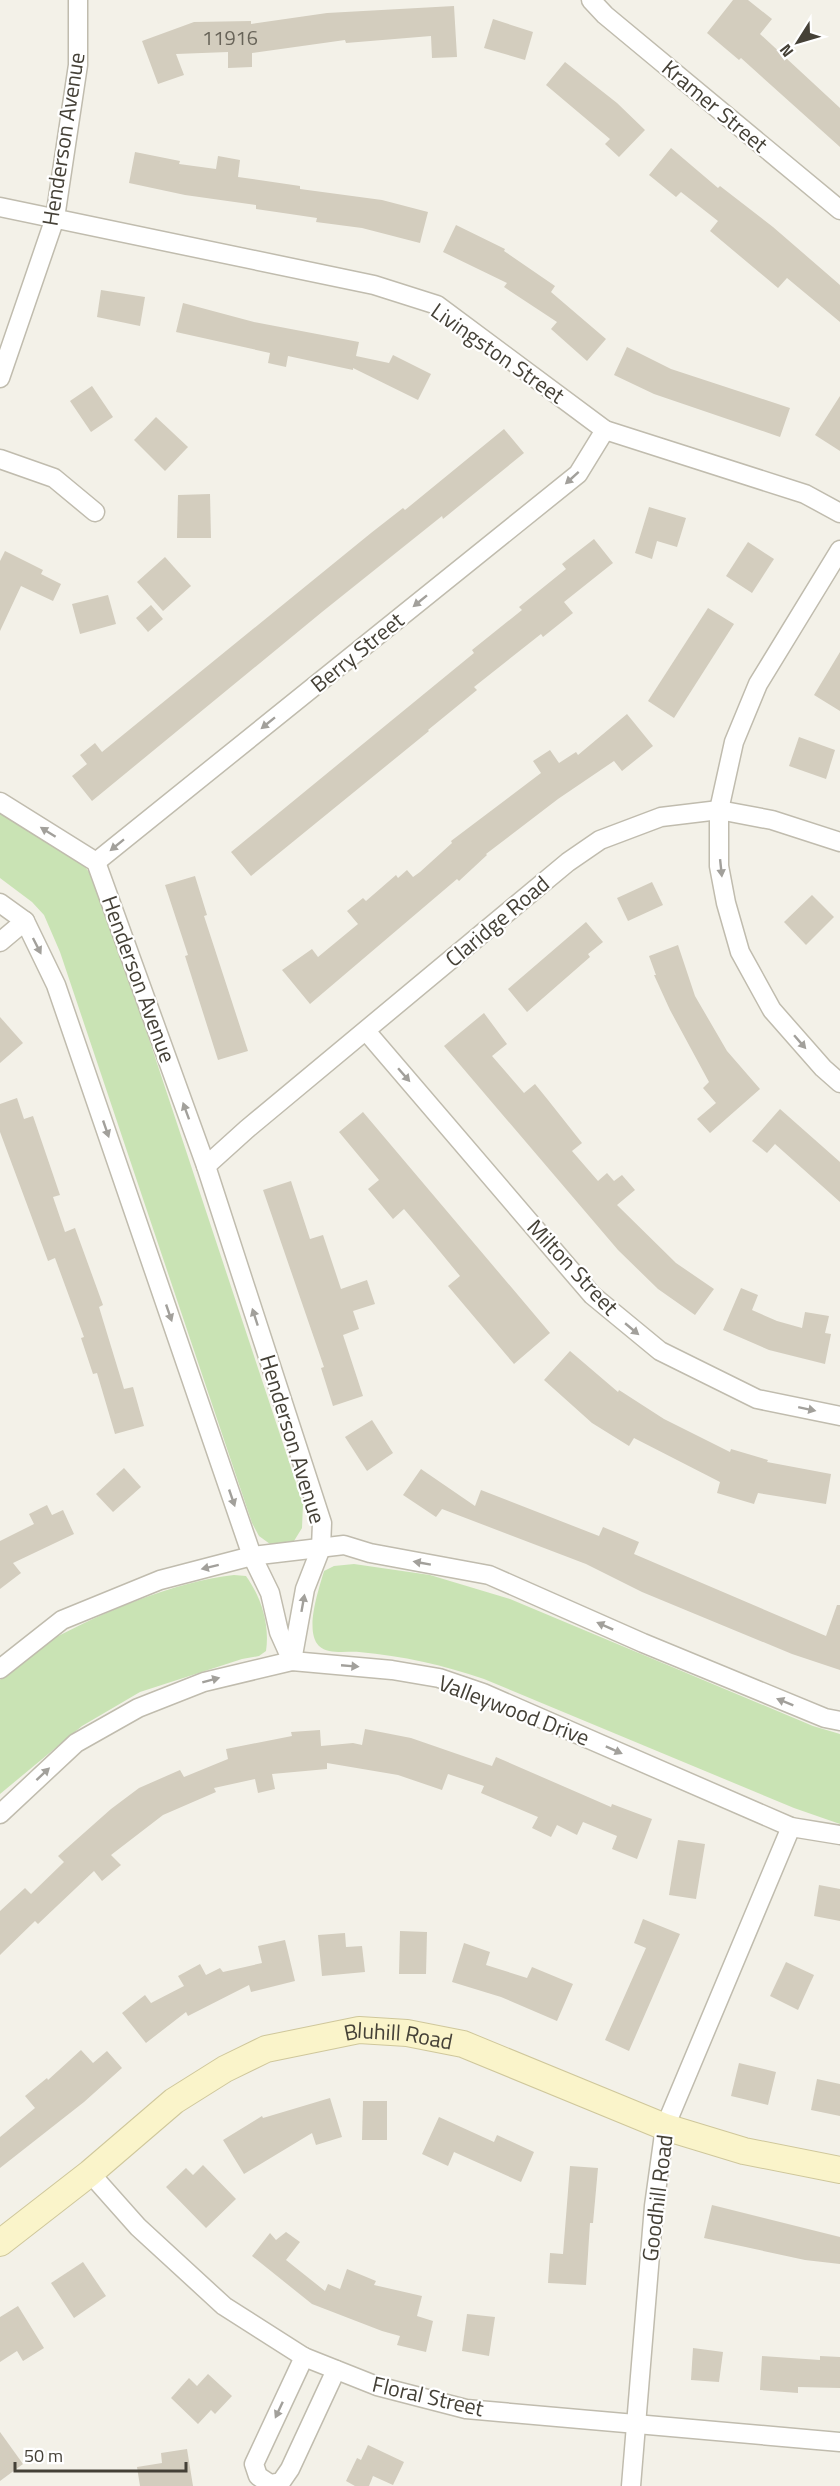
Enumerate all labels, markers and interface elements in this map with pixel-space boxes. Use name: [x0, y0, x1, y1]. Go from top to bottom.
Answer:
north arrow: [768, 12, 828, 72]
house number: 11916: [202, 22, 258, 53]
text: N: [773, 39, 799, 63]
street label: Henderson Avenue: [32, 50, 94, 228]
street label: Kramer Street: [654, 51, 776, 161]
street label: Livingston Street: [424, 294, 572, 412]
one-way arrow: [564, 471, 579, 485]
one-way arrow: [413, 594, 428, 606]
street label: Berry Street: [303, 603, 411, 700]
one-way arrow: [261, 716, 276, 729]
one-way arrow: [41, 826, 57, 838]
one-way arrow: [109, 839, 124, 851]
one-way arrow: [716, 859, 725, 878]
street label: Claridge Road: [437, 867, 557, 975]
street label: Henderson Avenue: [93, 891, 185, 1067]
one-way arrow: [32, 938, 42, 955]
one-way arrow: [793, 1034, 806, 1049]
one-way arrow: [397, 1067, 410, 1082]
one-way arrow: [181, 1102, 191, 1120]
one-way arrow: [101, 1120, 111, 1138]
street label: Milton Street: [519, 1211, 627, 1323]
one-way arrow: [164, 1304, 174, 1322]
one-way arrow: [250, 1308, 259, 1326]
one-way arrow: [624, 1322, 640, 1335]
street label: Henderson Avenue: [251, 1350, 335, 1528]
one-way arrow: [798, 1405, 816, 1415]
one-way arrow: [227, 1489, 237, 1507]
one-way arrow: [413, 1558, 432, 1567]
one-way arrow: [201, 1563, 219, 1572]
one-way arrow: [298, 1593, 307, 1612]
one-way arrow: [597, 1622, 614, 1631]
one-way arrow: [341, 1661, 360, 1671]
street label: Valleywood Drive: [433, 1666, 595, 1754]
one-way arrow: [202, 1675, 220, 1685]
one-way arrow: [776, 1697, 794, 1706]
one-way arrow: [606, 1745, 623, 1754]
one-way arrow: [35, 1767, 50, 1781]
street label: Bluhill Road: [341, 2013, 456, 2059]
street label: Goodhill Road: [632, 2133, 682, 2263]
street label: Floral Street: [369, 2367, 487, 2425]
one-way arrow: [274, 2401, 284, 2419]
scale bar: [15, 2435, 186, 2473]
text: 50 m: [24, 2442, 63, 2469]

